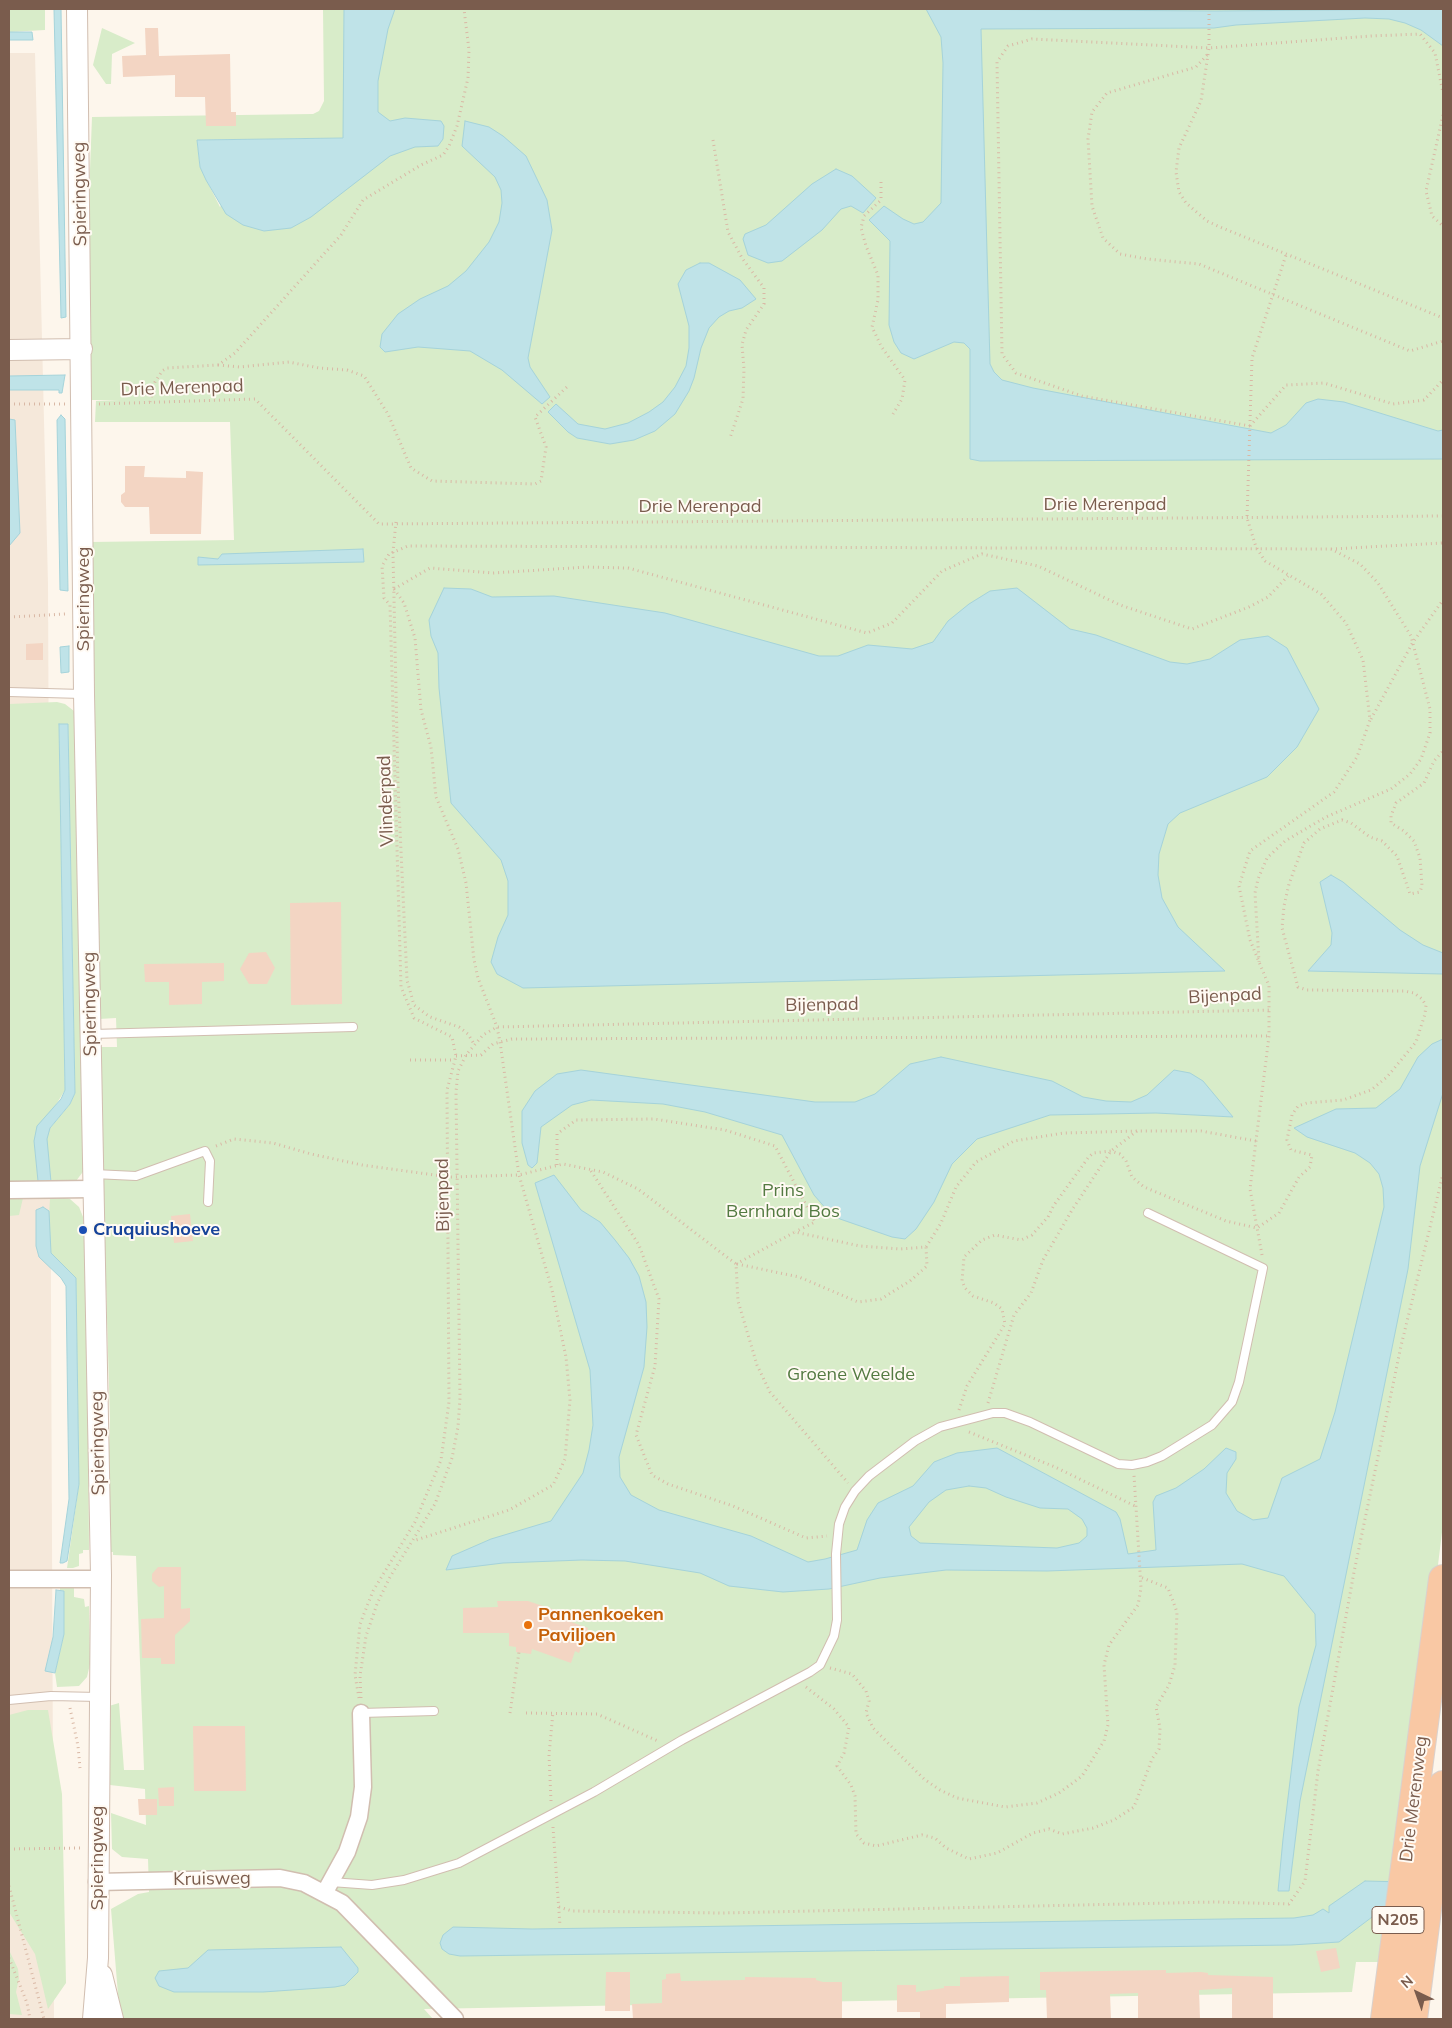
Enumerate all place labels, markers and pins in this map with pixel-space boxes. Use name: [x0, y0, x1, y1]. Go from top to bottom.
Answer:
place label: Cruquiushoeve: [93, 1219, 220, 1241]
marker: Cruquiushoeve: [77, 1224, 89, 1236]
place label: Pannenkoeken Paviljoen: [538, 1604, 664, 1646]
marker: Pannenkoeken Paviljoen: [522, 1619, 534, 1631]

